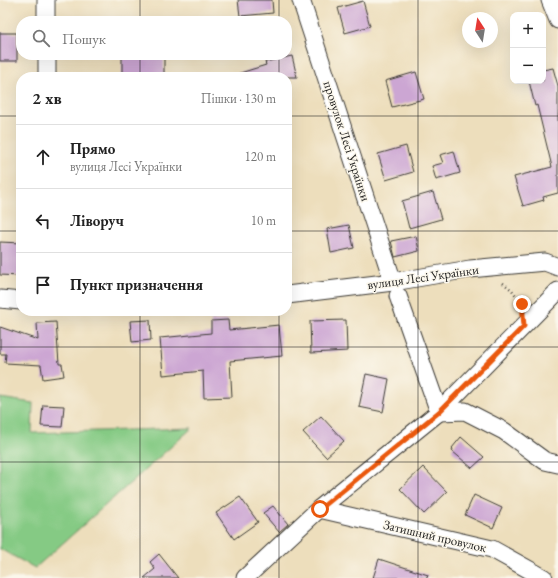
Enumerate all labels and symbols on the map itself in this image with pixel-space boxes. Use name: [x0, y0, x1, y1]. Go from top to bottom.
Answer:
north arrow: [462, 12, 498, 48]
street label: провулок Лесі Українки: [320, 79, 374, 203]
street label: вулиця Лесі Українки: [366, 261, 480, 293]
route end: [513, 295, 531, 313]
route start: [311, 500, 329, 518]
street label: Затишний провулок: [382, 516, 489, 556]

